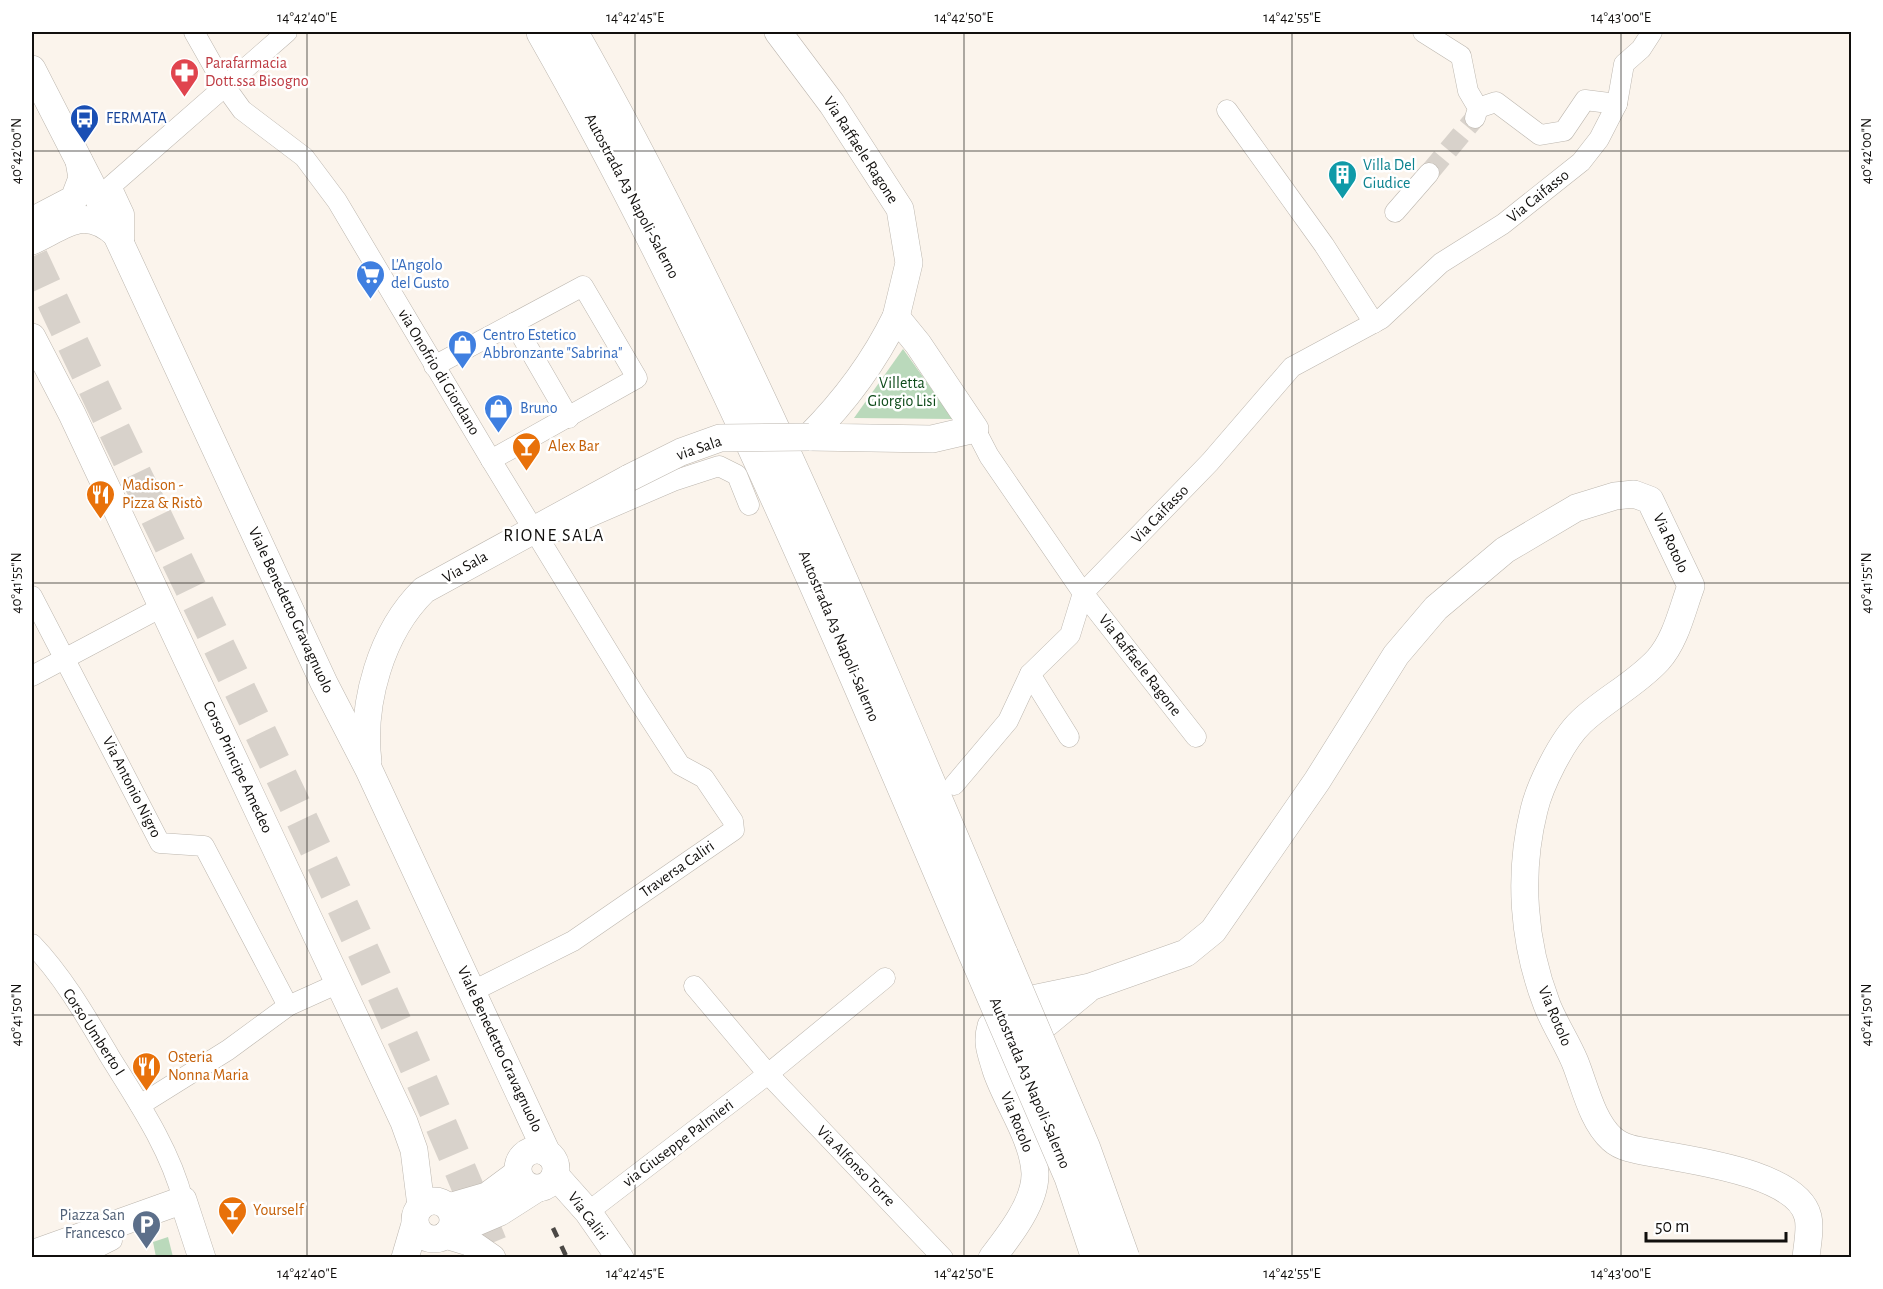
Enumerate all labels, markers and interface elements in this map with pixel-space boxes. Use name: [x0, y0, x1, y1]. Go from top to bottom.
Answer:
text: 14°42'40"E: [277, 10, 337, 25]
text: 14°42'45"E: [606, 10, 664, 25]
text: 14°42'50"E: [935, 10, 993, 25]
text: 14°42'55"E: [1263, 10, 1321, 25]
text: 14°43'00"E: [1591, 10, 1651, 25]
place label: Parafarmacia Dott.ssa Bisogno: [205, 55, 309, 89]
pharmacy icon: Parafarmacia Dott.ssa Bisogno: [168, 56, 200, 98]
street label: Via Raffaele Ragone: [821, 94, 901, 206]
bus stop icon: FERMATA: [69, 102, 101, 144]
place label: FERMATA: [106, 110, 167, 126]
street label: Autostrada A3 Napoli-Salerno: [582, 111, 682, 281]
text: 40°42'00"N: [9, 118, 24, 184]
text: 40°42'00"N: [1859, 118, 1874, 184]
place label: Villa Del Giudice: [1363, 157, 1416, 191]
building icon: Villa Del Giudice: [1326, 158, 1358, 200]
street label: Via Caifasso: [1504, 166, 1572, 226]
place label: L'Angolo del Gusto: [391, 257, 449, 291]
supermarket icon: L'Angolo del Gusto: [354, 258, 386, 300]
street label: via Onofrio di Giordano: [395, 306, 483, 438]
place label: Centro Estetico Abbronzante "Sabrina": [483, 327, 623, 361]
shop icon: Centro Estetico Abbronzante "Sabrina": [446, 328, 478, 370]
park label: Villetta Giorgio Lisi: [868, 375, 936, 409]
shop icon: Bruno: [483, 392, 515, 434]
place label: Bruno: [520, 400, 558, 416]
bar icon: Alex Bar: [511, 430, 543, 472]
street label: via Sala: [674, 433, 724, 463]
place label: Alex Bar: [548, 438, 600, 454]
place label: Madison - Pizza & Ristò: [122, 477, 203, 511]
restaurant icon: Madison - Pizza & Ristò: [85, 478, 117, 520]
street label: Via Caifasso: [1128, 482, 1192, 546]
street label: Via Rotolo: [1650, 511, 1692, 575]
street label: Viale Benedetto Gravagnuolo: [245, 525, 337, 696]
district label: RIONE SALA: [503, 527, 605, 545]
street label: Via Sala: [440, 548, 490, 586]
street label: Autostrada A3 Napoli-Salerno: [796, 548, 882, 724]
text: 40°41'55"N: [9, 552, 24, 614]
text: 40°41'55"N: [1859, 552, 1874, 614]
street label: Via Raffaele Ragone: [1096, 611, 1184, 719]
street label: Corso Principe Amedeo: [200, 699, 276, 836]
street label: Via Antonio Nigro: [100, 734, 164, 840]
street label: Traversa Caliri: [637, 838, 717, 900]
street label: Viale Benedetto Gravagnuolo: [454, 964, 546, 1135]
text: 40°41'50"N: [9, 983, 24, 1047]
text: 40°41'50"N: [1859, 983, 1874, 1047]
street label: Via Rotolo: [1535, 984, 1575, 1049]
street label: Corso Umberto I: [60, 986, 128, 1078]
street label: Autostrada A3 Napoli-Salerno: [987, 995, 1073, 1171]
place label: Osteria Nonna Maria: [168, 1049, 249, 1083]
restaurant icon: Osteria Nonna Maria: [131, 1050, 163, 1092]
street label: Via Rotolo: [998, 1089, 1036, 1155]
street label: via Giuseppe Palmieri: [620, 1096, 736, 1190]
street label: Via Alfonso Torre: [814, 1123, 898, 1209]
street label: Via Caliri: [565, 1189, 611, 1243]
bar icon: Yourself: [216, 1194, 248, 1236]
place label: Yourself: [253, 1202, 305, 1218]
scale bar: [1646, 1205, 1786, 1243]
place label: Piazza San Francesco: [59, 1207, 125, 1241]
parking icon: Piazza San Francesco: [130, 1208, 162, 1250]
text: 50 m: [1655, 1218, 1689, 1236]
text: 14°42'40"E: [277, 1266, 337, 1281]
text: 14°42'45"E: [606, 1266, 664, 1281]
text: 14°42'50"E: [935, 1266, 993, 1281]
text: 14°42'55"E: [1263, 1266, 1321, 1281]
text: 14°43'00"E: [1591, 1266, 1651, 1281]

